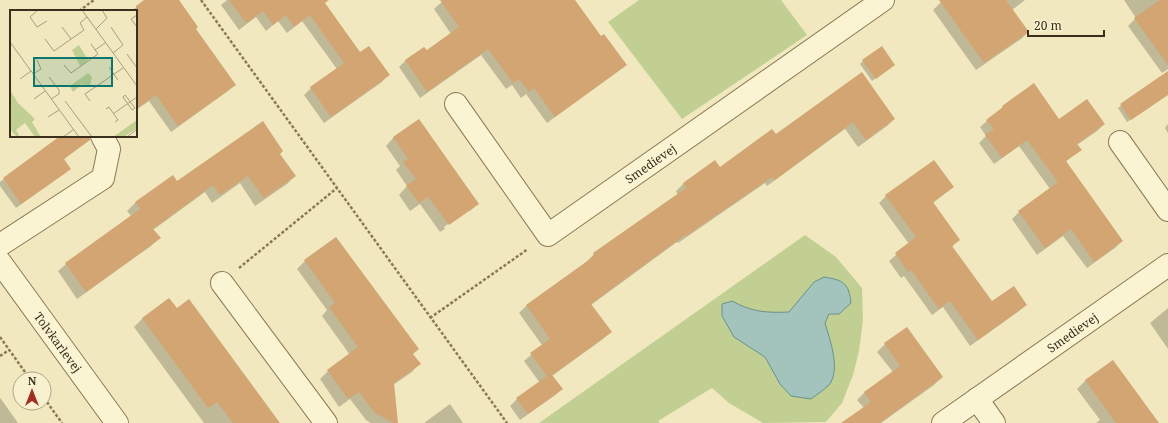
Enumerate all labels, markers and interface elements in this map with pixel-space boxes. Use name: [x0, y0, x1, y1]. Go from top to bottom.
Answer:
inset map: [10, 10, 137, 137]
scale bar: [1028, 12, 1104, 38]
text: 20 m: [1034, 17, 1062, 34]
street label: Smedievej: [621, 139, 679, 187]
street label: Tolvkarlevej: [30, 308, 86, 376]
street label: Smedievej: [1043, 308, 1101, 356]
north arrow: [12, 371, 52, 411]
text: N: [28, 373, 37, 388]

